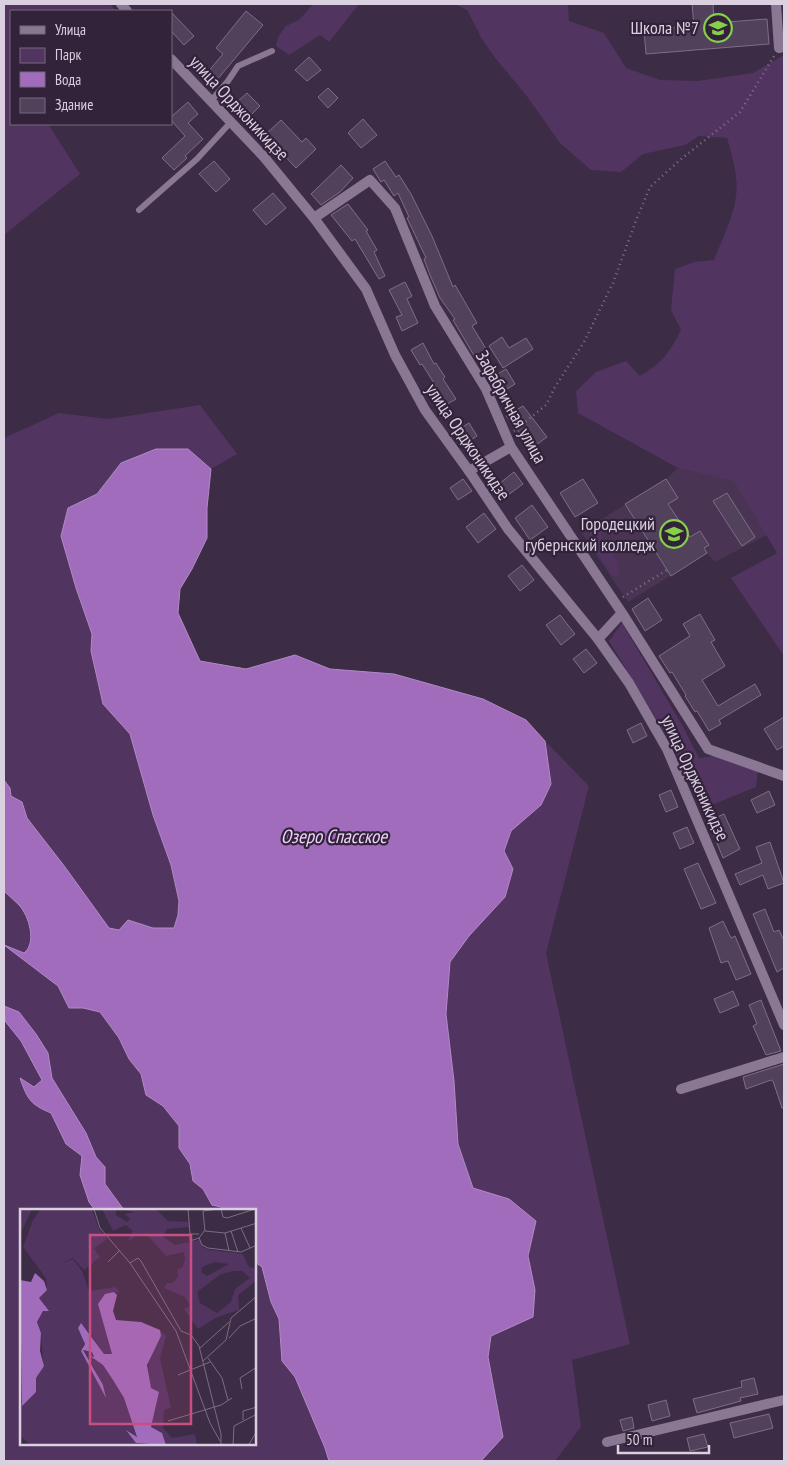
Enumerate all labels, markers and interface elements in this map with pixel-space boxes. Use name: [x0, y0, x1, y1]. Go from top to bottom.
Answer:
legend: [10, 10, 172, 125]
school or university icon: Школа №7: [703, 13, 733, 43]
place label: Школа №7: [631, 16, 699, 39]
text: Улица: [55, 20, 86, 39]
text: Парк: [55, 45, 81, 64]
street label: улица Орджоникидзе: [185, 50, 294, 165]
text: Вода: [55, 70, 81, 89]
text: Здание: [55, 95, 93, 114]
street label: Зафабричная улица: [471, 346, 552, 467]
street label: улица Орджоникидзе: [421, 379, 516, 504]
place label: Городецкий губернский колледж: [525, 512, 655, 556]
school or university icon: Городецкий губернский колледж: [659, 519, 689, 549]
street label: улица Орджоникидзе: [656, 711, 735, 844]
water label: Озеро Спасское: [281, 824, 388, 848]
inset map: [20, 1209, 256, 1445]
scale bar: [618, 1422, 709, 1454]
text: 50 m: [626, 1430, 652, 1449]

